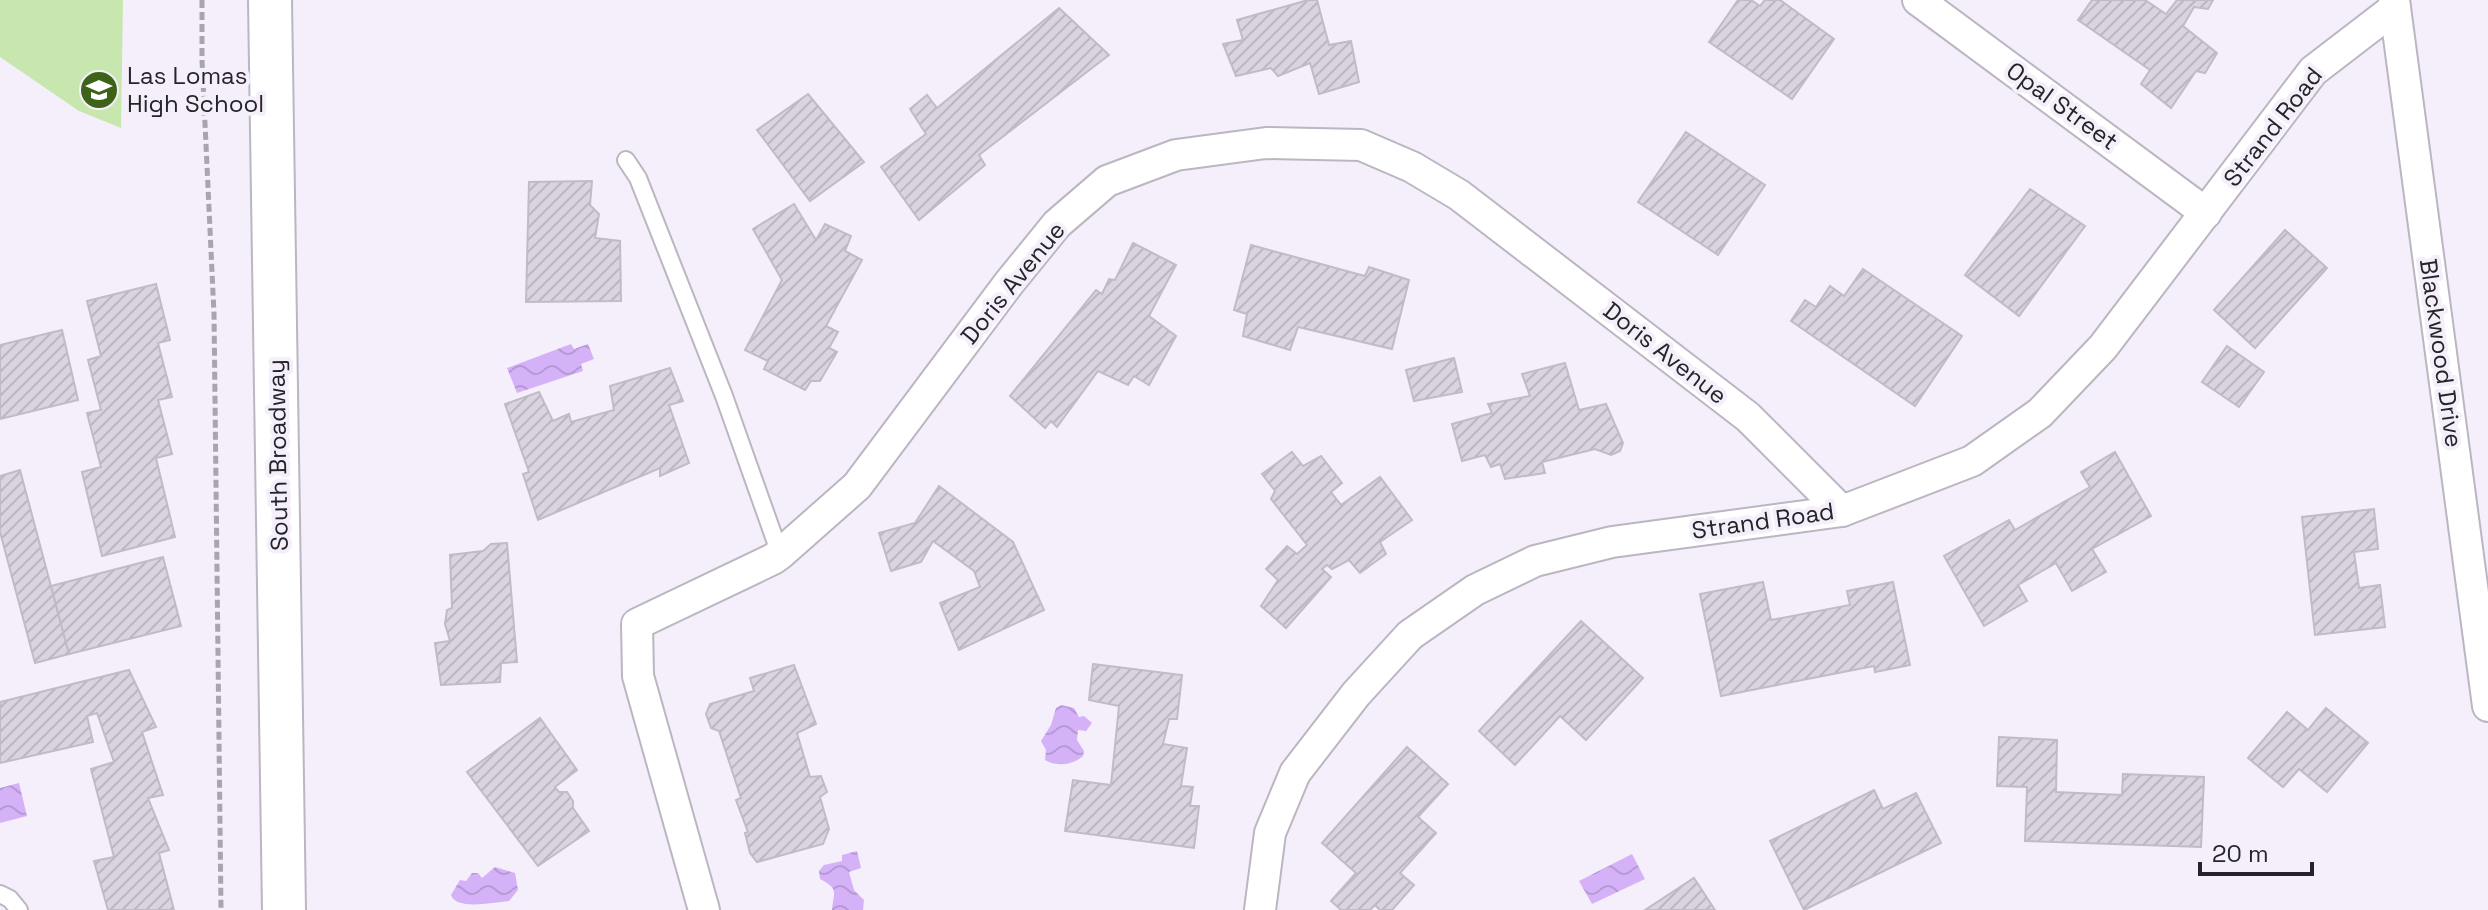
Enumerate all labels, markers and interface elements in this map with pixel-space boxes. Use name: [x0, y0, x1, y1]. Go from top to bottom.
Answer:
street label: Opal Street: [2000, 55, 2124, 157]
place label: Las Lomas High School: [127, 60, 264, 119]
street label: Strand Road: [2216, 61, 2329, 193]
school or university icon: Las Lomas High School: [78, 69, 120, 111]
street label: Doris Avenue: [954, 215, 1072, 350]
street label: Blackwood Drive: [2413, 257, 2470, 449]
street label: Doris Avenue: [1597, 295, 1734, 411]
street label: South Broadway: [260, 359, 295, 551]
street label: Strand Road: [1690, 495, 1836, 546]
scale bar: [2200, 826, 2312, 876]
text: 20 m: [2212, 838, 2269, 869]

